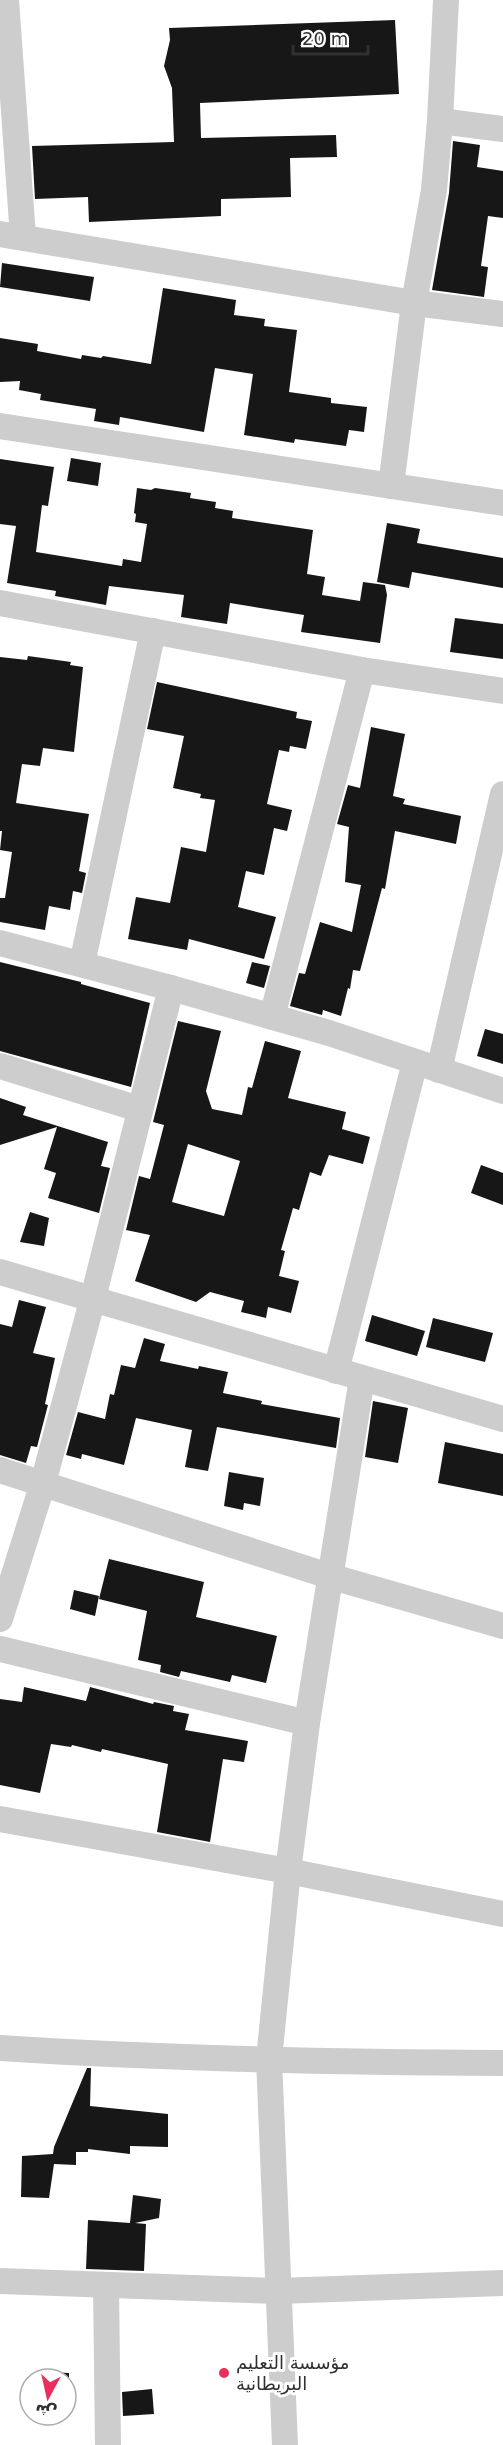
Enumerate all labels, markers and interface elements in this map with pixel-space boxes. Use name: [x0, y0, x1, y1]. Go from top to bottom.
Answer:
scale bar: [293, 18, 368, 56]
text: 20 m: [302, 28, 348, 49]
place label: مؤسسة التعليم البريطانية: [236, 2352, 349, 2395]
marker: مؤسسة التعليم البريطانية: [217, 2366, 231, 2380]
north arrow: [18, 2367, 78, 2427]
text: ش: [34, 2400, 58, 2422]

